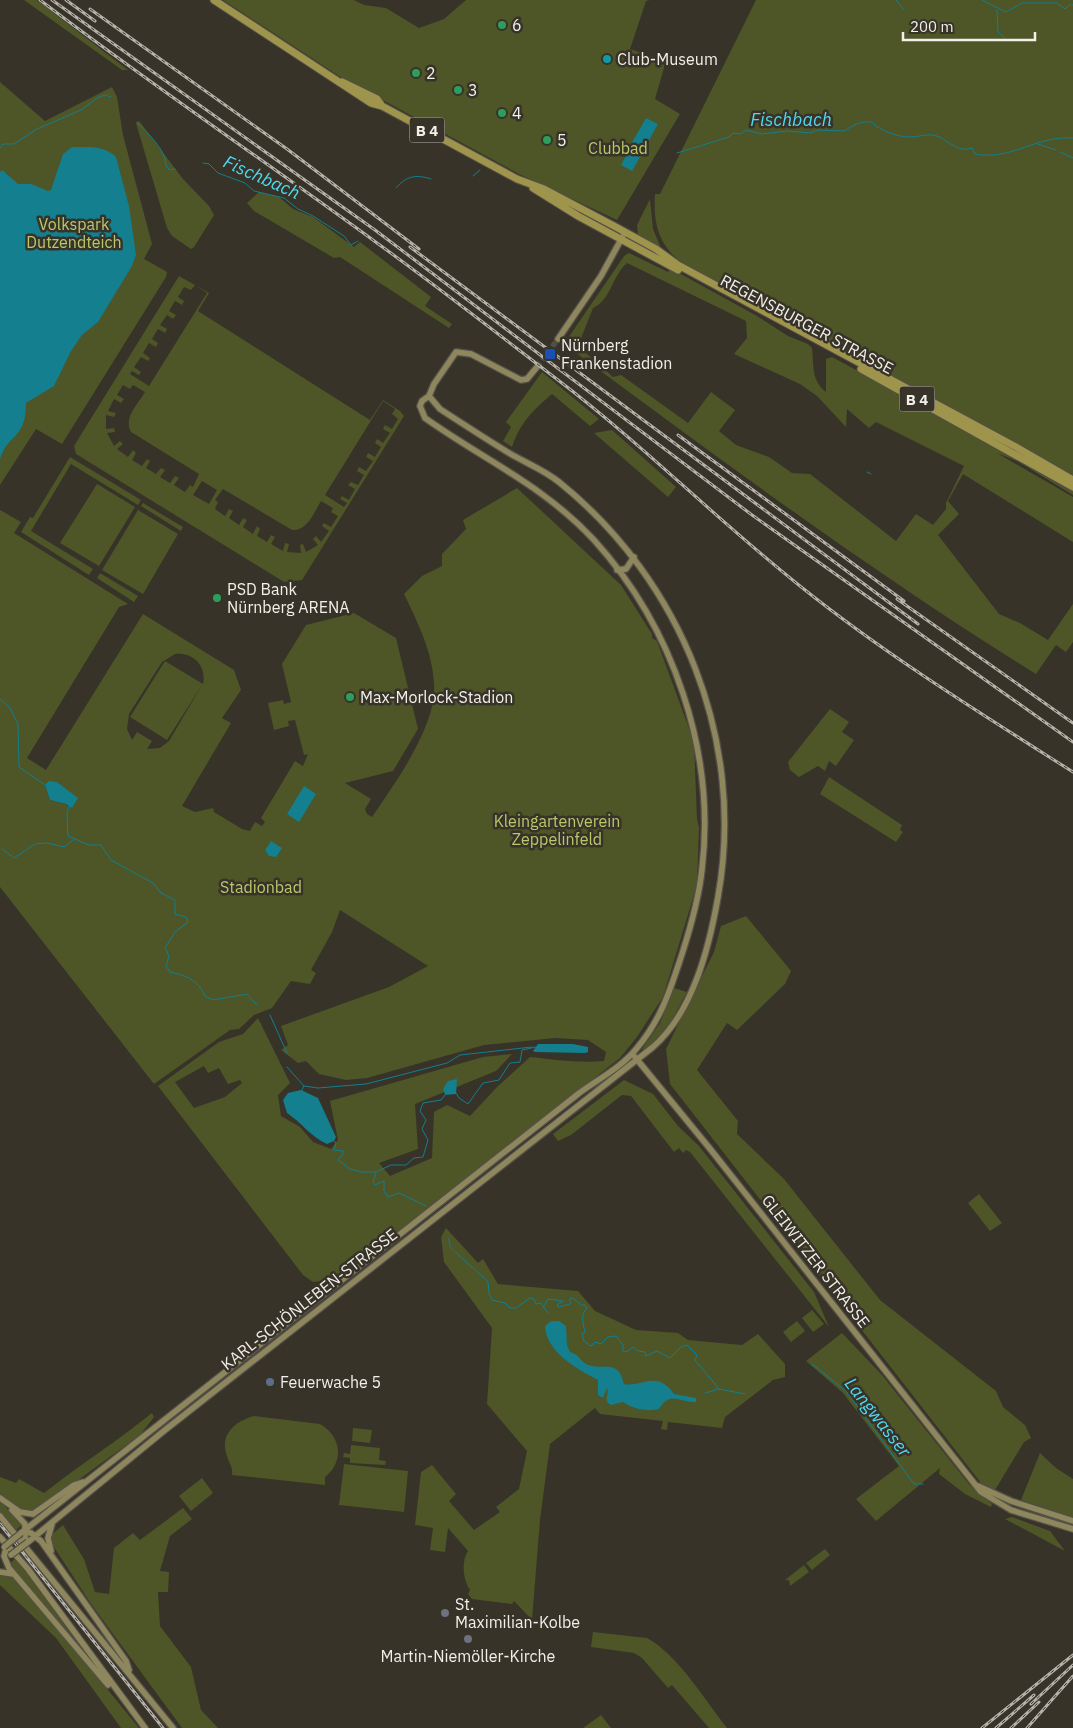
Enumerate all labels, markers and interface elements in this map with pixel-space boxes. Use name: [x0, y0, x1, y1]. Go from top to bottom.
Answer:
scale bar: [903, 10, 1036, 42]
place label: 6: [512, 15, 522, 35]
text: 200 m: [910, 17, 954, 36]
marker: 6: [496, 19, 508, 31]
place label: Club-Museum: [617, 49, 718, 69]
marker: Club-Museum: [601, 53, 613, 65]
place label: 2: [426, 63, 436, 83]
marker: 2: [410, 67, 422, 79]
place label: 3: [468, 80, 478, 100]
marker: 3: [452, 84, 464, 96]
place label: 4: [512, 103, 522, 123]
marker: 4: [496, 107, 508, 119]
water label: Fischbach: [750, 108, 832, 131]
road number: B 4: [410, 118, 444, 142]
place label: 5: [557, 130, 567, 150]
marker: 5: [541, 134, 553, 146]
park label: Clubbad: [588, 138, 648, 158]
water label: Fischbach: [220, 150, 304, 204]
park label: Volkspark Dutzendteich: [26, 214, 122, 252]
street label: REGENSBURGER STRASSE: [717, 270, 897, 378]
place label: Nürnberg Frankenstadion: [561, 335, 672, 373]
marker: Nürnberg Frankenstadion: [543, 347, 557, 361]
road number: B 4: [900, 386, 934, 412]
place label: PSD Bank Nürnberg ARENA: [227, 579, 350, 617]
marker: PSD Bank Nürnberg ARENA: [211, 592, 223, 604]
place label: Max-Morlock-Stadion: [360, 687, 513, 707]
marker: Max-Morlock-Stadion: [344, 691, 356, 703]
park label: Kleingartenverein Zeppelinfeld: [494, 811, 620, 849]
park label: Stadionbad: [220, 877, 302, 897]
street label: GLEIWITZER STRASSE: [758, 1190, 874, 1332]
street label: KARL-SCHÖNLEBEN-STRASSE: [217, 1224, 401, 1374]
place label: Feuerwache 5: [280, 1372, 381, 1392]
water label: Langwasser: [840, 1373, 916, 1462]
marker: Feuerwache 5: [264, 1376, 276, 1388]
place label: St. Maximilian-Kolbe: [455, 1594, 580, 1632]
marker: St. Maximilian-Kolbe: [439, 1607, 451, 1619]
marker: Martin-Niemöller-Kirche: [462, 1633, 474, 1645]
place label: Martin-Niemöller-Kirche: [381, 1646, 556, 1666]

